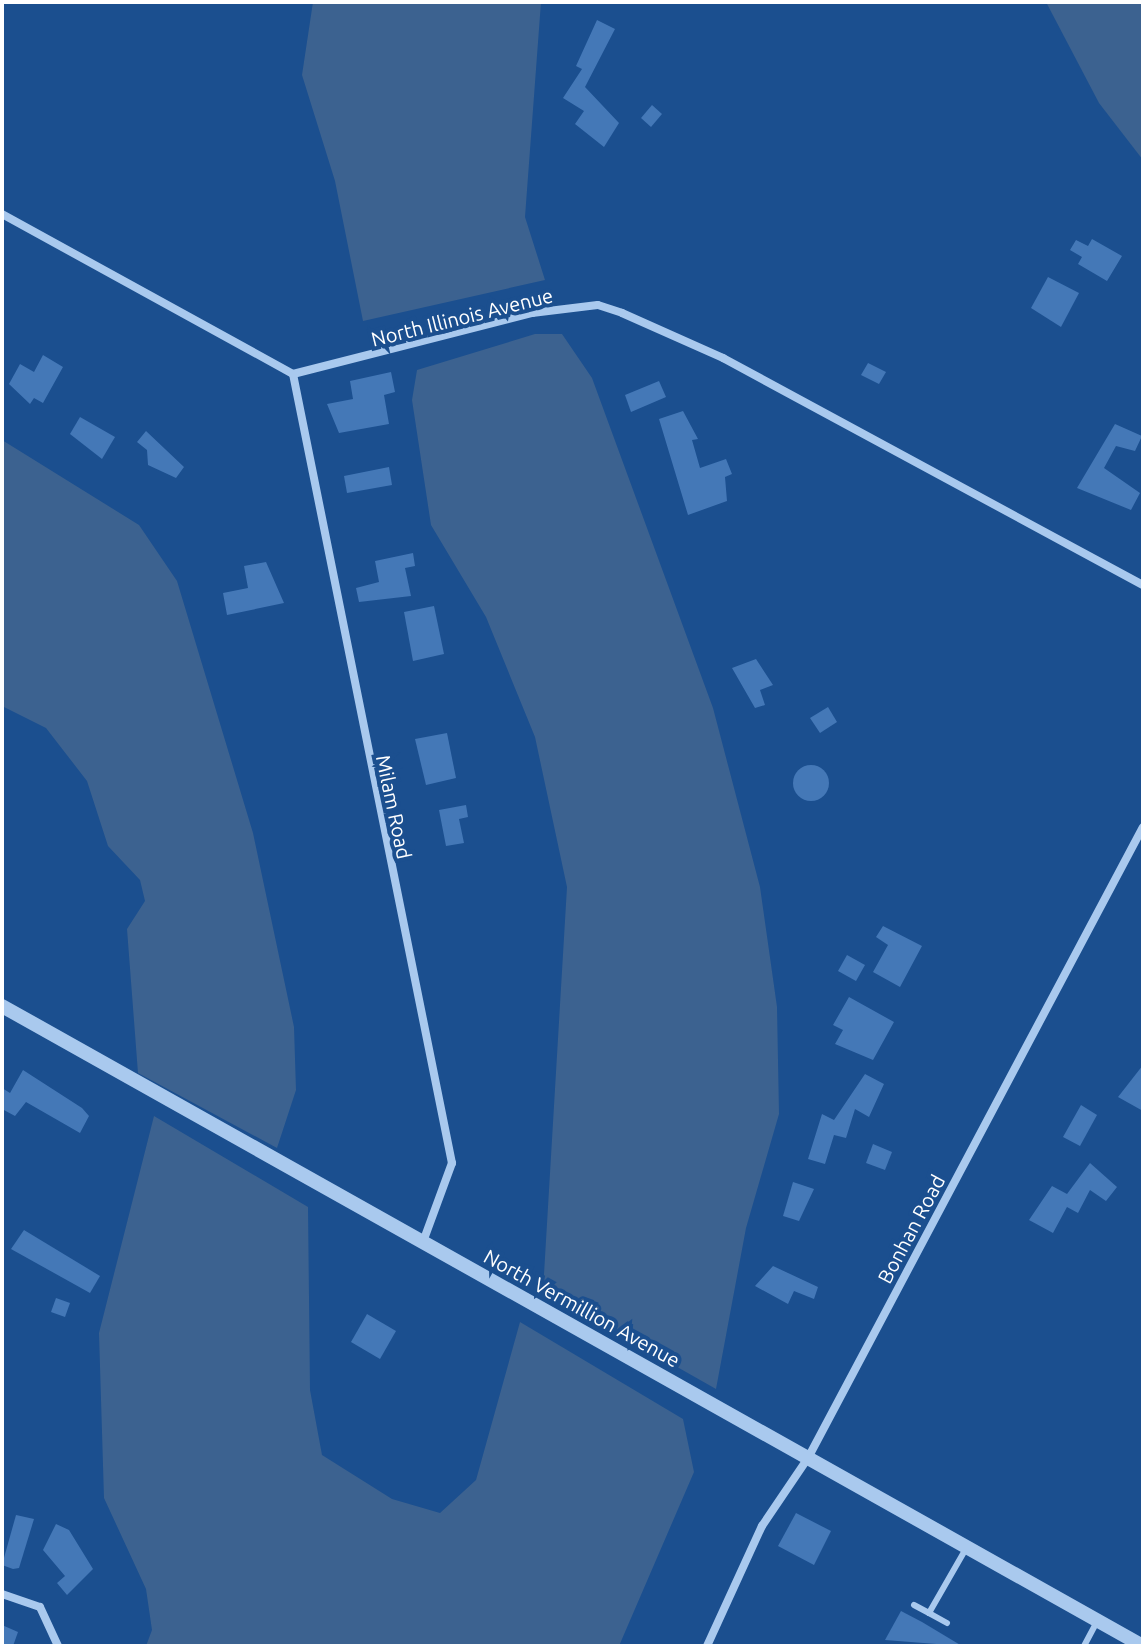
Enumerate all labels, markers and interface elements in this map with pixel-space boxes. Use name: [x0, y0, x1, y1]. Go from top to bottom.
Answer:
street label: North Illinois Avenue: [369, 283, 555, 351]
street label: Milam Road: [371, 753, 417, 861]
street label: Bonhan Road: [872, 1171, 950, 1287]
street label: North Vermillion Avenue: [480, 1244, 684, 1372]

